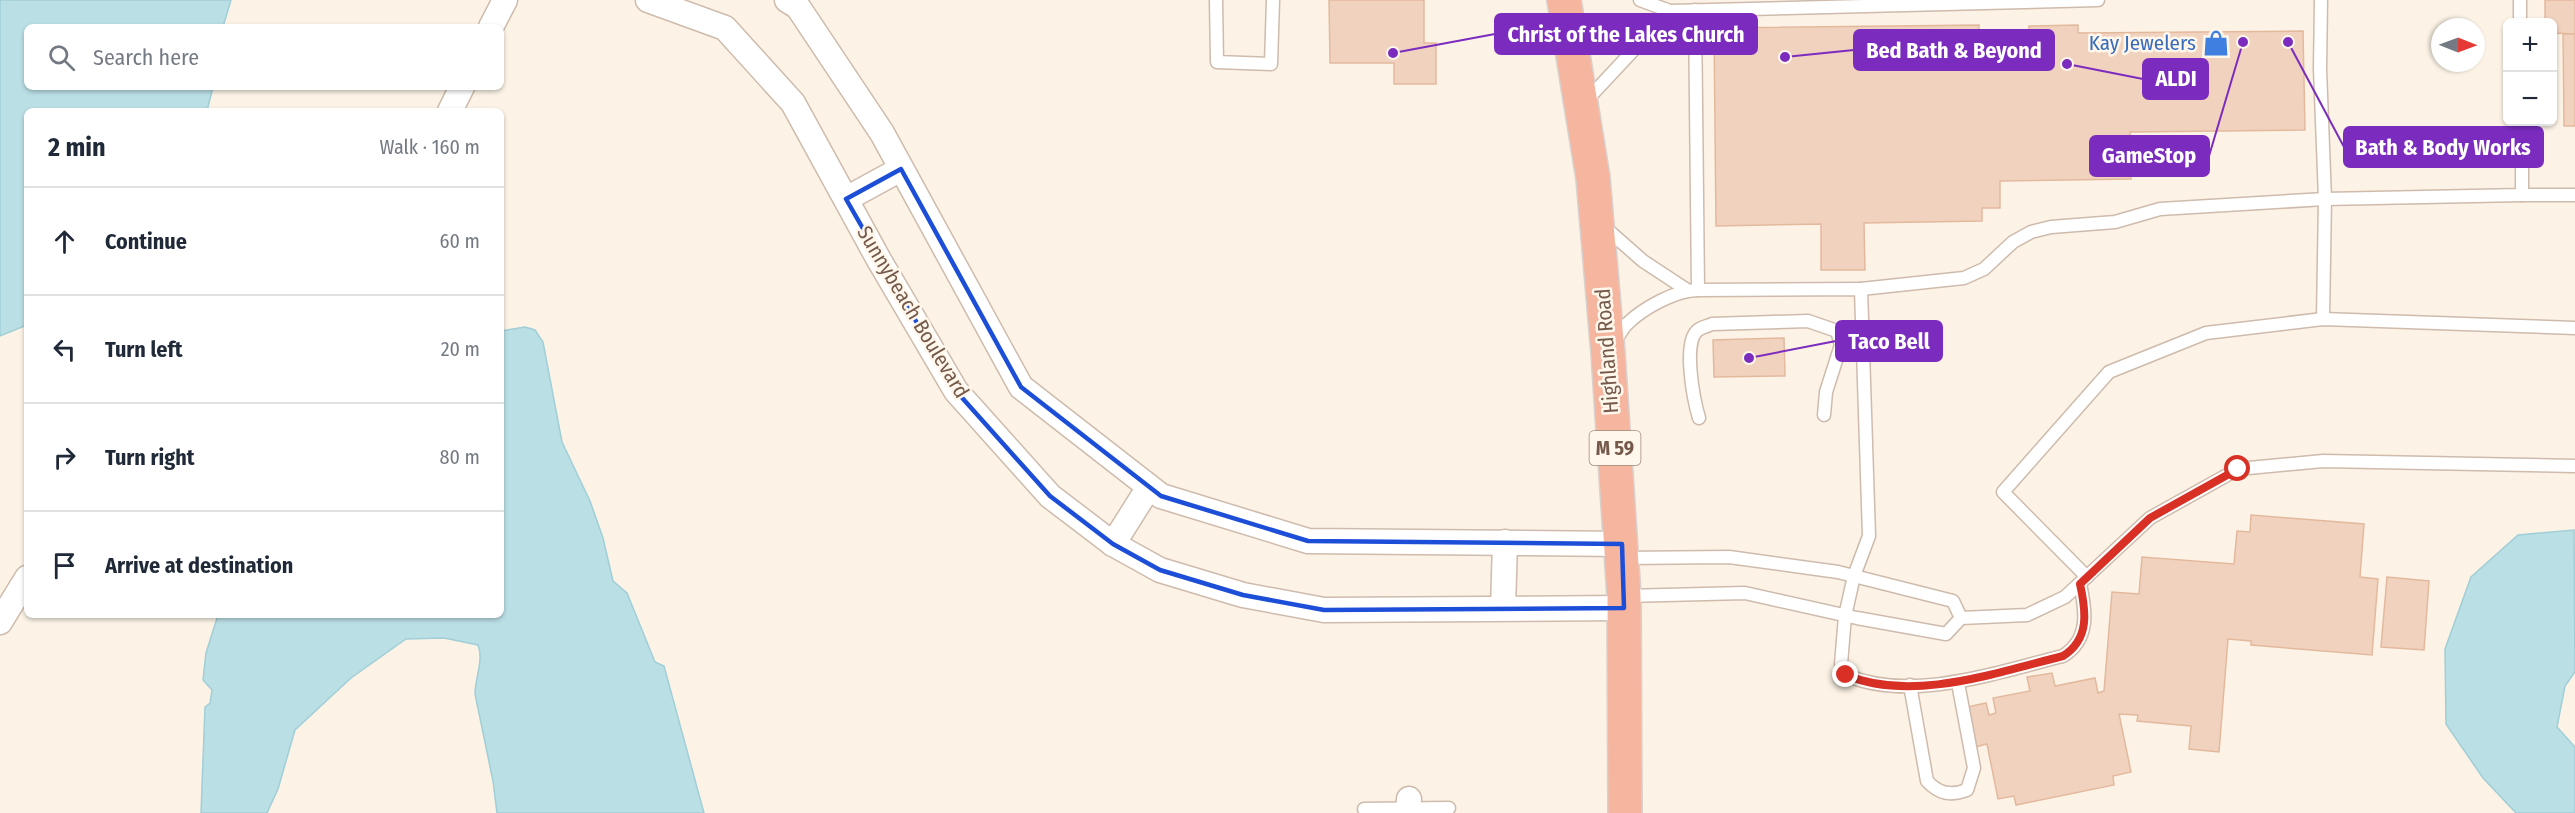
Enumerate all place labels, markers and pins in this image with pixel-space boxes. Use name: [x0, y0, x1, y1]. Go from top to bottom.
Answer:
callout: Christ of the Lakes Church: [1495, 14, 1757, 54]
shop icon: Kay Jewelers: [2201, 28, 2231, 58]
callout: Bed Bath & Beyond: [1854, 30, 2054, 70]
place label: Kay Jewelers: [2089, 30, 2196, 56]
callout: ALDI: [2143, 59, 2208, 99]
callout: Bath & Body Works: [2344, 127, 2543, 167]
callout: GameStop: [2090, 136, 2209, 176]
callout: Taco Bell: [1836, 321, 1942, 361]

